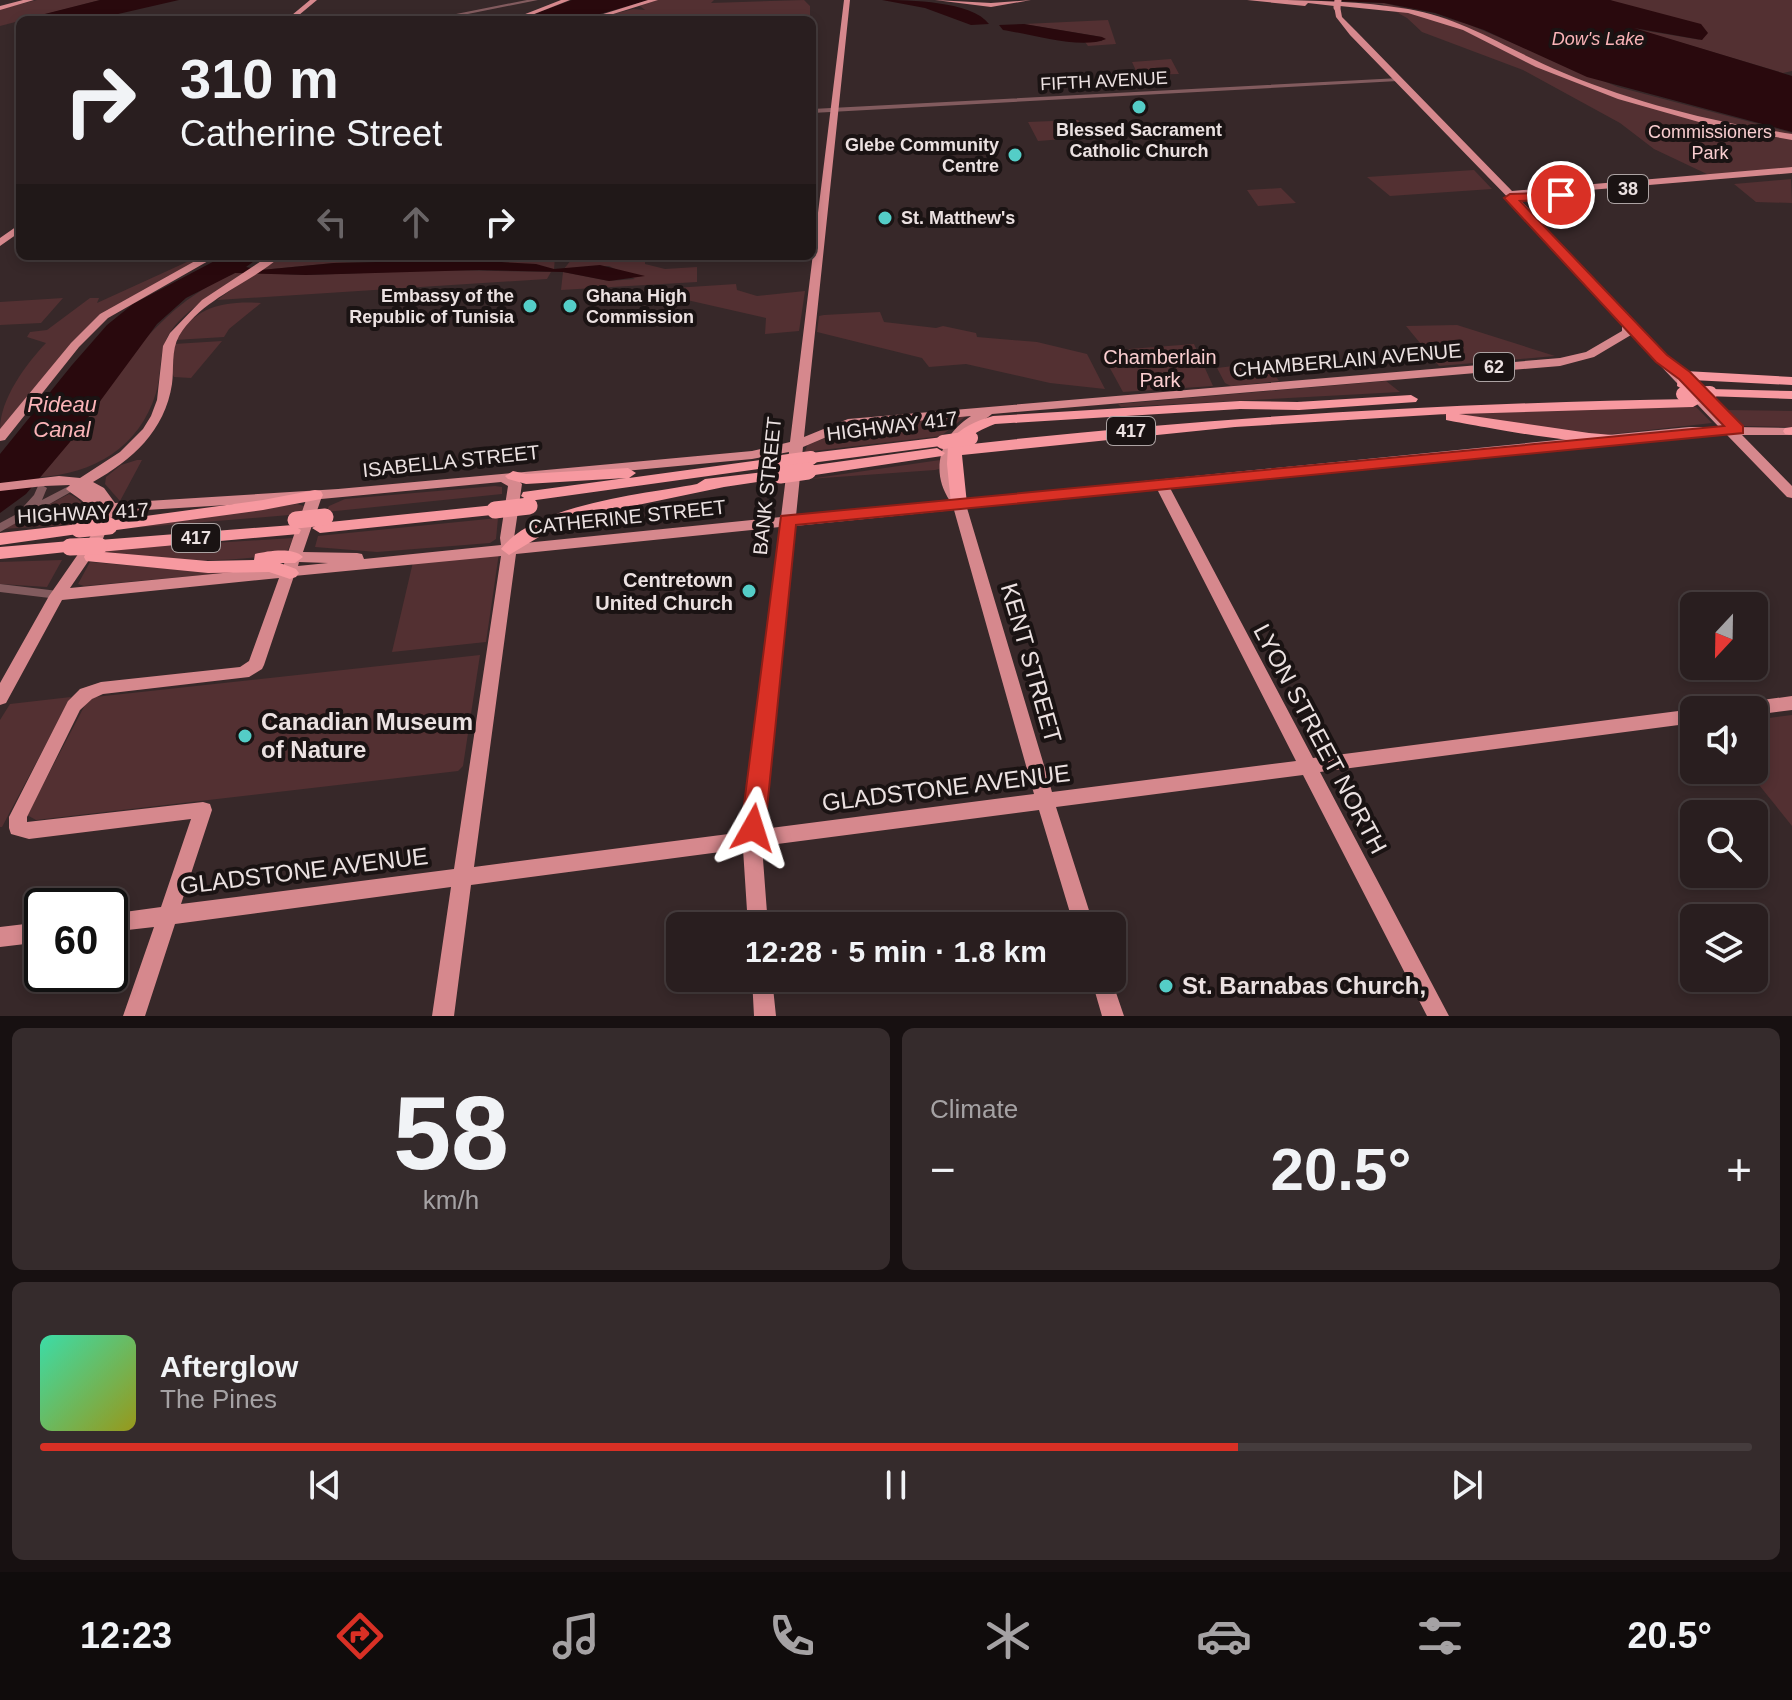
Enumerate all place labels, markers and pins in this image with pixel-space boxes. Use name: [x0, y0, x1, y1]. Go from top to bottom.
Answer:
marker: Blessed Sacrament Catholic Church: [1130, 98, 1148, 116]
place label: Blessed Sacrament Catholic Church: [1056, 120, 1222, 161]
place label: Glebe Community Centre: [845, 135, 999, 176]
marker: Glebe Community Centre: [1006, 146, 1024, 164]
pin: [1527, 161, 1595, 229]
place label: St. Matthew's: [901, 208, 1015, 228]
marker: St. Matthew's: [876, 209, 894, 227]
place label: Embassy of the Republic of Tunisia: [349, 286, 515, 327]
place label: Ghana High Commission: [586, 286, 694, 327]
marker: Embassy of the Republic of Tunisia: [521, 297, 539, 315]
marker: Ghana High Commission: [561, 297, 579, 315]
place label: Centretown United Church: [595, 569, 733, 614]
marker: Centretown United Church: [740, 582, 758, 600]
place label: Canadian Museum of Nature: [261, 708, 473, 763]
marker: Canadian Museum of Nature: [236, 727, 254, 745]
place label: St. Barnabas Church,: [1182, 972, 1426, 999]
marker: St. Barnabas Church,: [1157, 977, 1175, 995]

